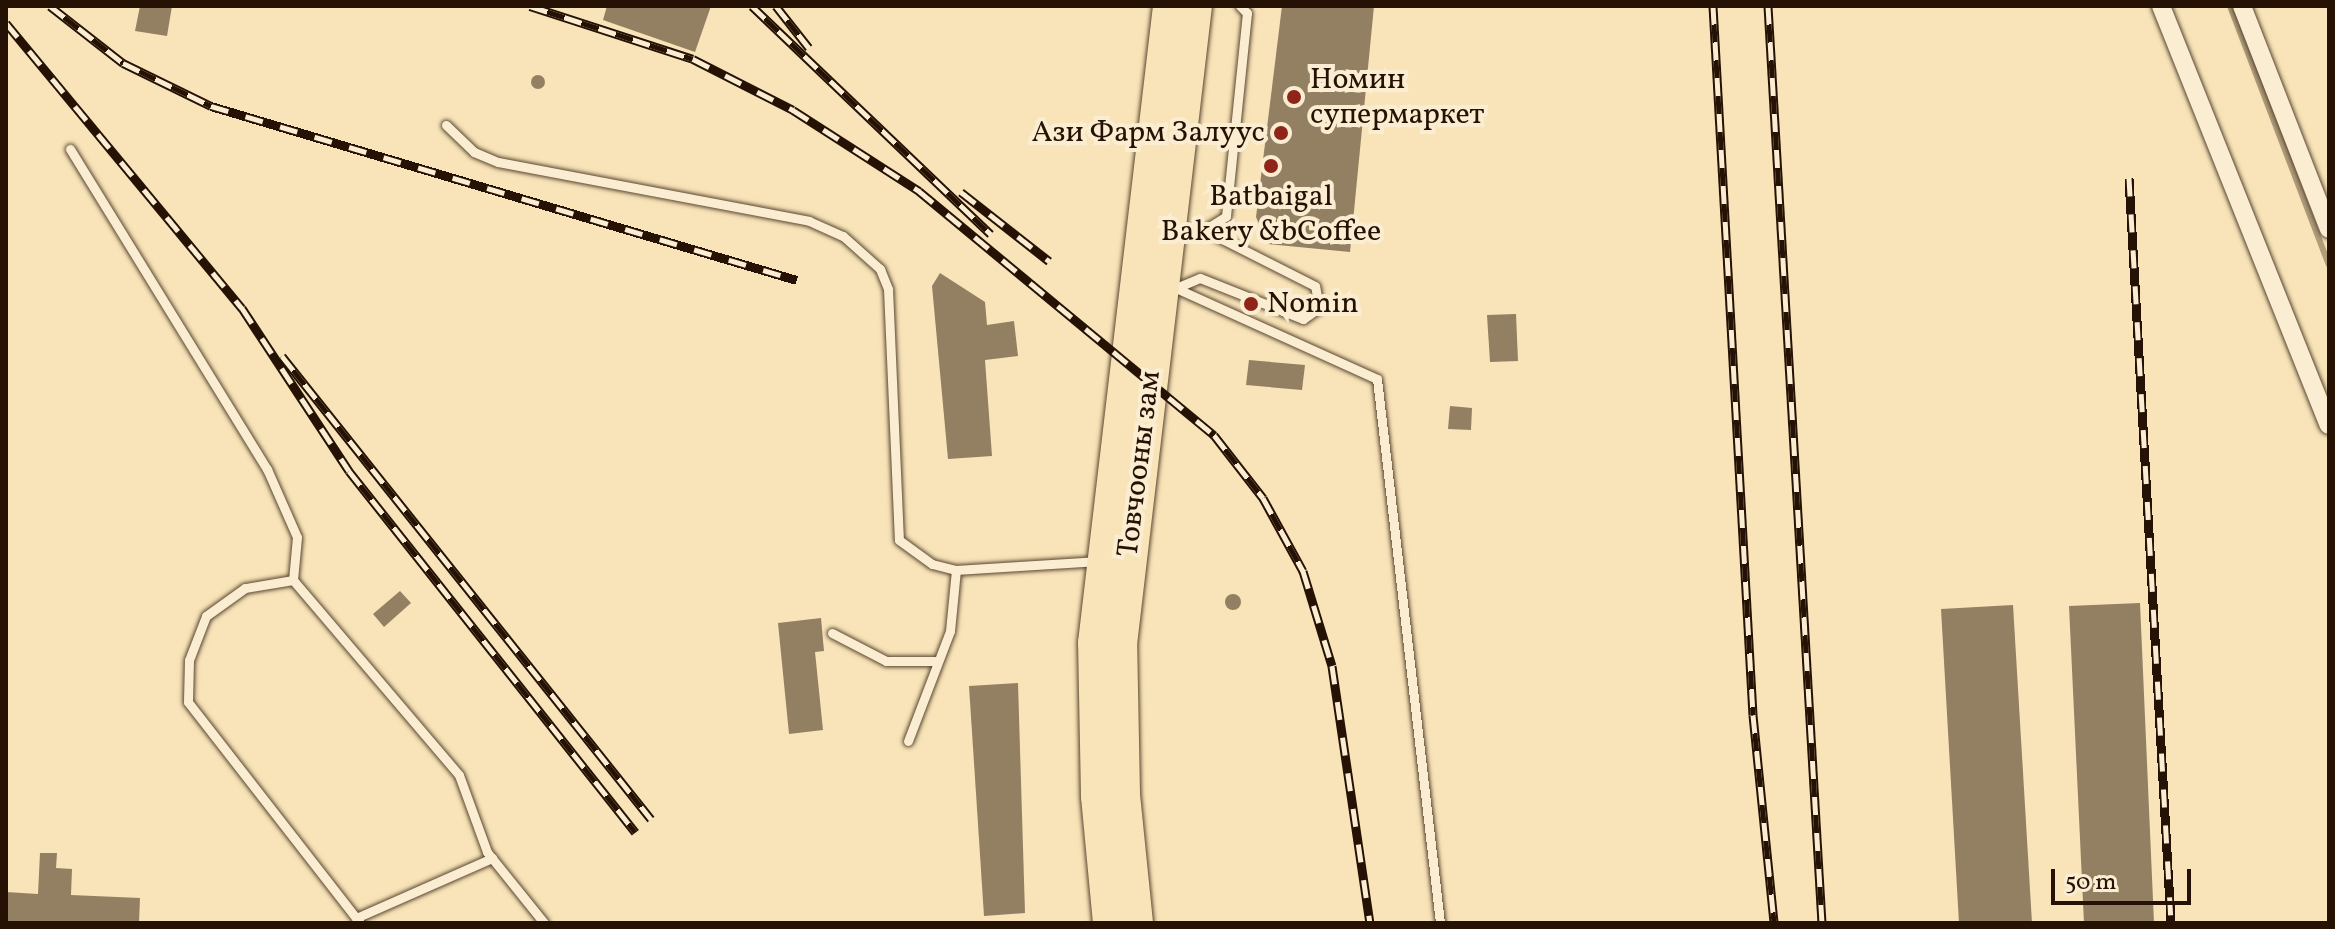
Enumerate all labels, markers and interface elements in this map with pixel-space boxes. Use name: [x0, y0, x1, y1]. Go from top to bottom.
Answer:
place label: Номин супермаркет: [1310, 62, 1484, 132]
marker: Номин супермаркет: [1285, 88, 1303, 106]
place label: Ази Фарм Залуус: [1031, 115, 1265, 151]
marker: Ази Фарм Залуус: [1272, 124, 1290, 142]
marker: Batbaigal Bakery &bCoffee: [1262, 157, 1280, 175]
place label: Batbaigal Bakery &bCoffee: [1160, 179, 1382, 250]
place label: Nomin: [1267, 286, 1359, 322]
marker: Nomin: [1242, 295, 1260, 313]
street label: Товчооны зам: [1111, 369, 1169, 559]
scale bar: [2055, 853, 2195, 903]
text: 50 m: [2065, 866, 2117, 900]

